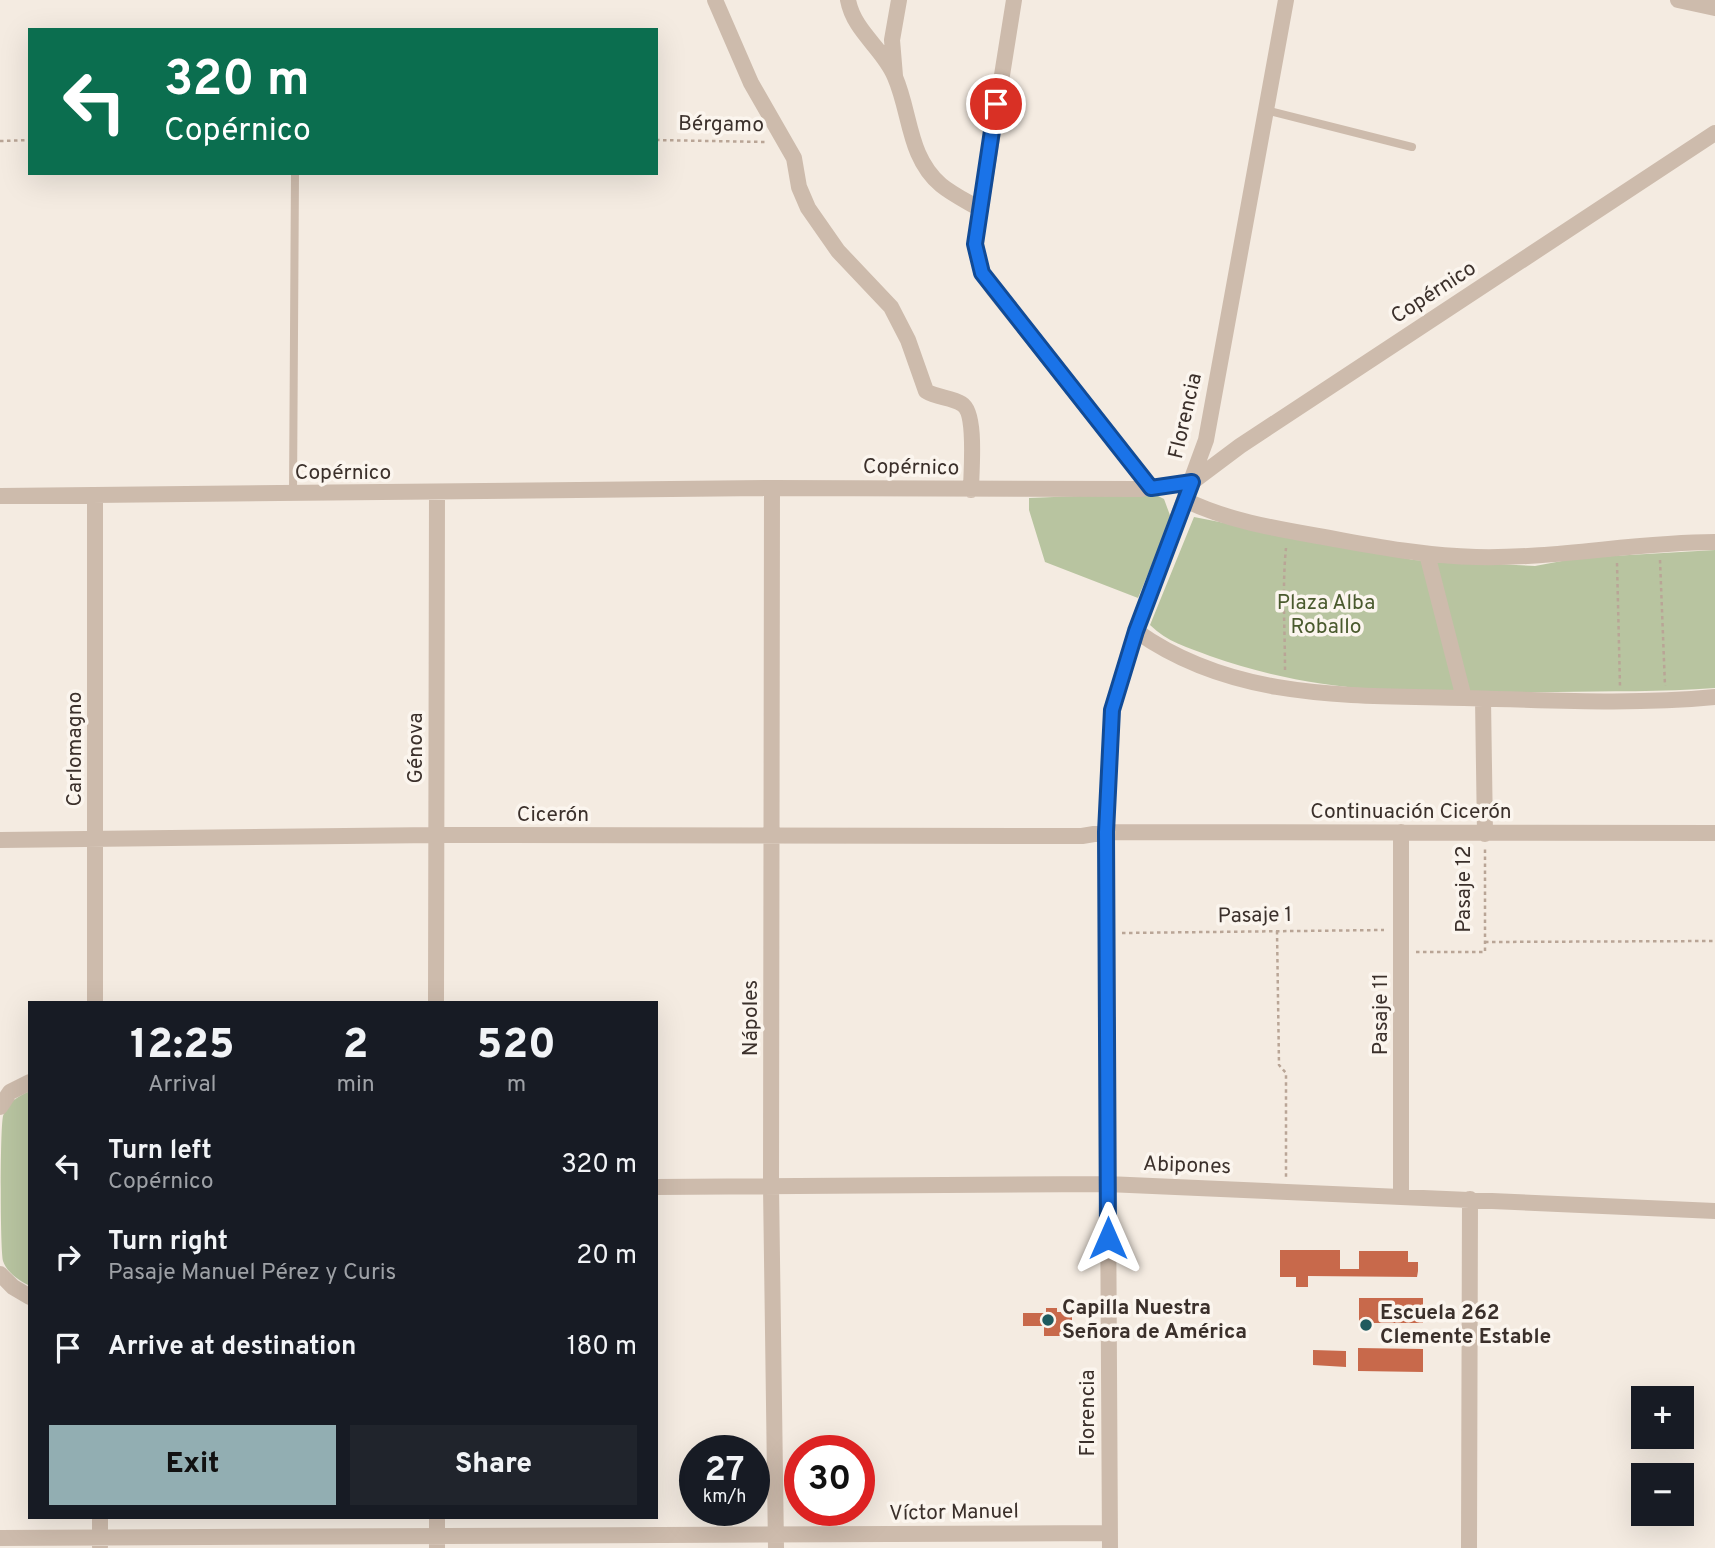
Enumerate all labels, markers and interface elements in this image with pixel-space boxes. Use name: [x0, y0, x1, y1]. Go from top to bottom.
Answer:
text: 320 m: [164, 51, 310, 113]
icon: left: [49, 56, 140, 147]
pin: [966, 74, 1026, 134]
icon: arrive: [977, 85, 1015, 123]
street label: Bérgamo: [678, 111, 764, 139]
text: Copérnico: [164, 112, 311, 152]
street label: Copérnico: [1386, 255, 1482, 331]
street label: Florencia: [1163, 371, 1209, 461]
street label: Copérnico: [863, 454, 959, 482]
street label: Copérnico: [295, 460, 391, 487]
park label: Plaza Alba Roballo: [1277, 590, 1375, 641]
street label: Carlomagno: [62, 691, 89, 807]
street label: Génova: [403, 713, 430, 783]
street label: Continuación Cicerón: [1310, 799, 1512, 826]
street label: Cicerón: [517, 802, 589, 829]
street label: Pasaje 12: [1451, 845, 1478, 933]
street label: Pasaje 1: [1217, 902, 1293, 930]
street label: Pasaje 11: [1368, 973, 1395, 1055]
street label: Nápoles: [738, 980, 765, 1056]
text: 12:25: [130, 1020, 235, 1073]
text: 2: [343, 1020, 368, 1073]
text: 520: [477, 1020, 556, 1073]
text: Arrival: [148, 1071, 217, 1100]
text: min: [337, 1071, 375, 1100]
text: m: [507, 1071, 526, 1100]
text: Turn left: [108, 1135, 212, 1168]
icon: left: [49, 1147, 87, 1185]
text: 320 m: [561, 1149, 637, 1182]
street label: Abipones: [1142, 1151, 1232, 1181]
text: Copérnico: [108, 1168, 214, 1197]
position arrow: [1071, 1201, 1145, 1275]
text: Turn right: [108, 1226, 228, 1259]
icon: right: [49, 1238, 87, 1276]
text: 20 m: [576, 1240, 637, 1273]
text: Pasaje Manuel Pérez y Curis: [108, 1259, 396, 1288]
place label: Capilla Nuestra Señora de América: [1062, 1295, 1247, 1346]
place label: Escuela 262 Clemente Estable: [1380, 1300, 1551, 1351]
marker: Capilla Nuestra Señora de América: [1040, 1312, 1056, 1328]
marker: Escuela 262 Clemente Estable: [1358, 1317, 1374, 1333]
icon: arrive: [49, 1329, 87, 1367]
text: Arrive at destination: [108, 1331, 356, 1364]
text: 180 m: [567, 1331, 637, 1364]
street label: Florencia: [1075, 1369, 1102, 1457]
map controls: [1631, 1386, 1694, 1526]
button: +: [1631, 1386, 1694, 1449]
button: Exit: [49, 1425, 336, 1505]
button: Share: [350, 1425, 637, 1505]
speed limit sign: 30: [784, 1435, 875, 1526]
text: 27: [705, 1449, 744, 1493]
button: −: [1631, 1463, 1694, 1526]
text: km/h: [703, 1486, 746, 1509]
street label: Víctor Manuel: [889, 1498, 1019, 1528]

